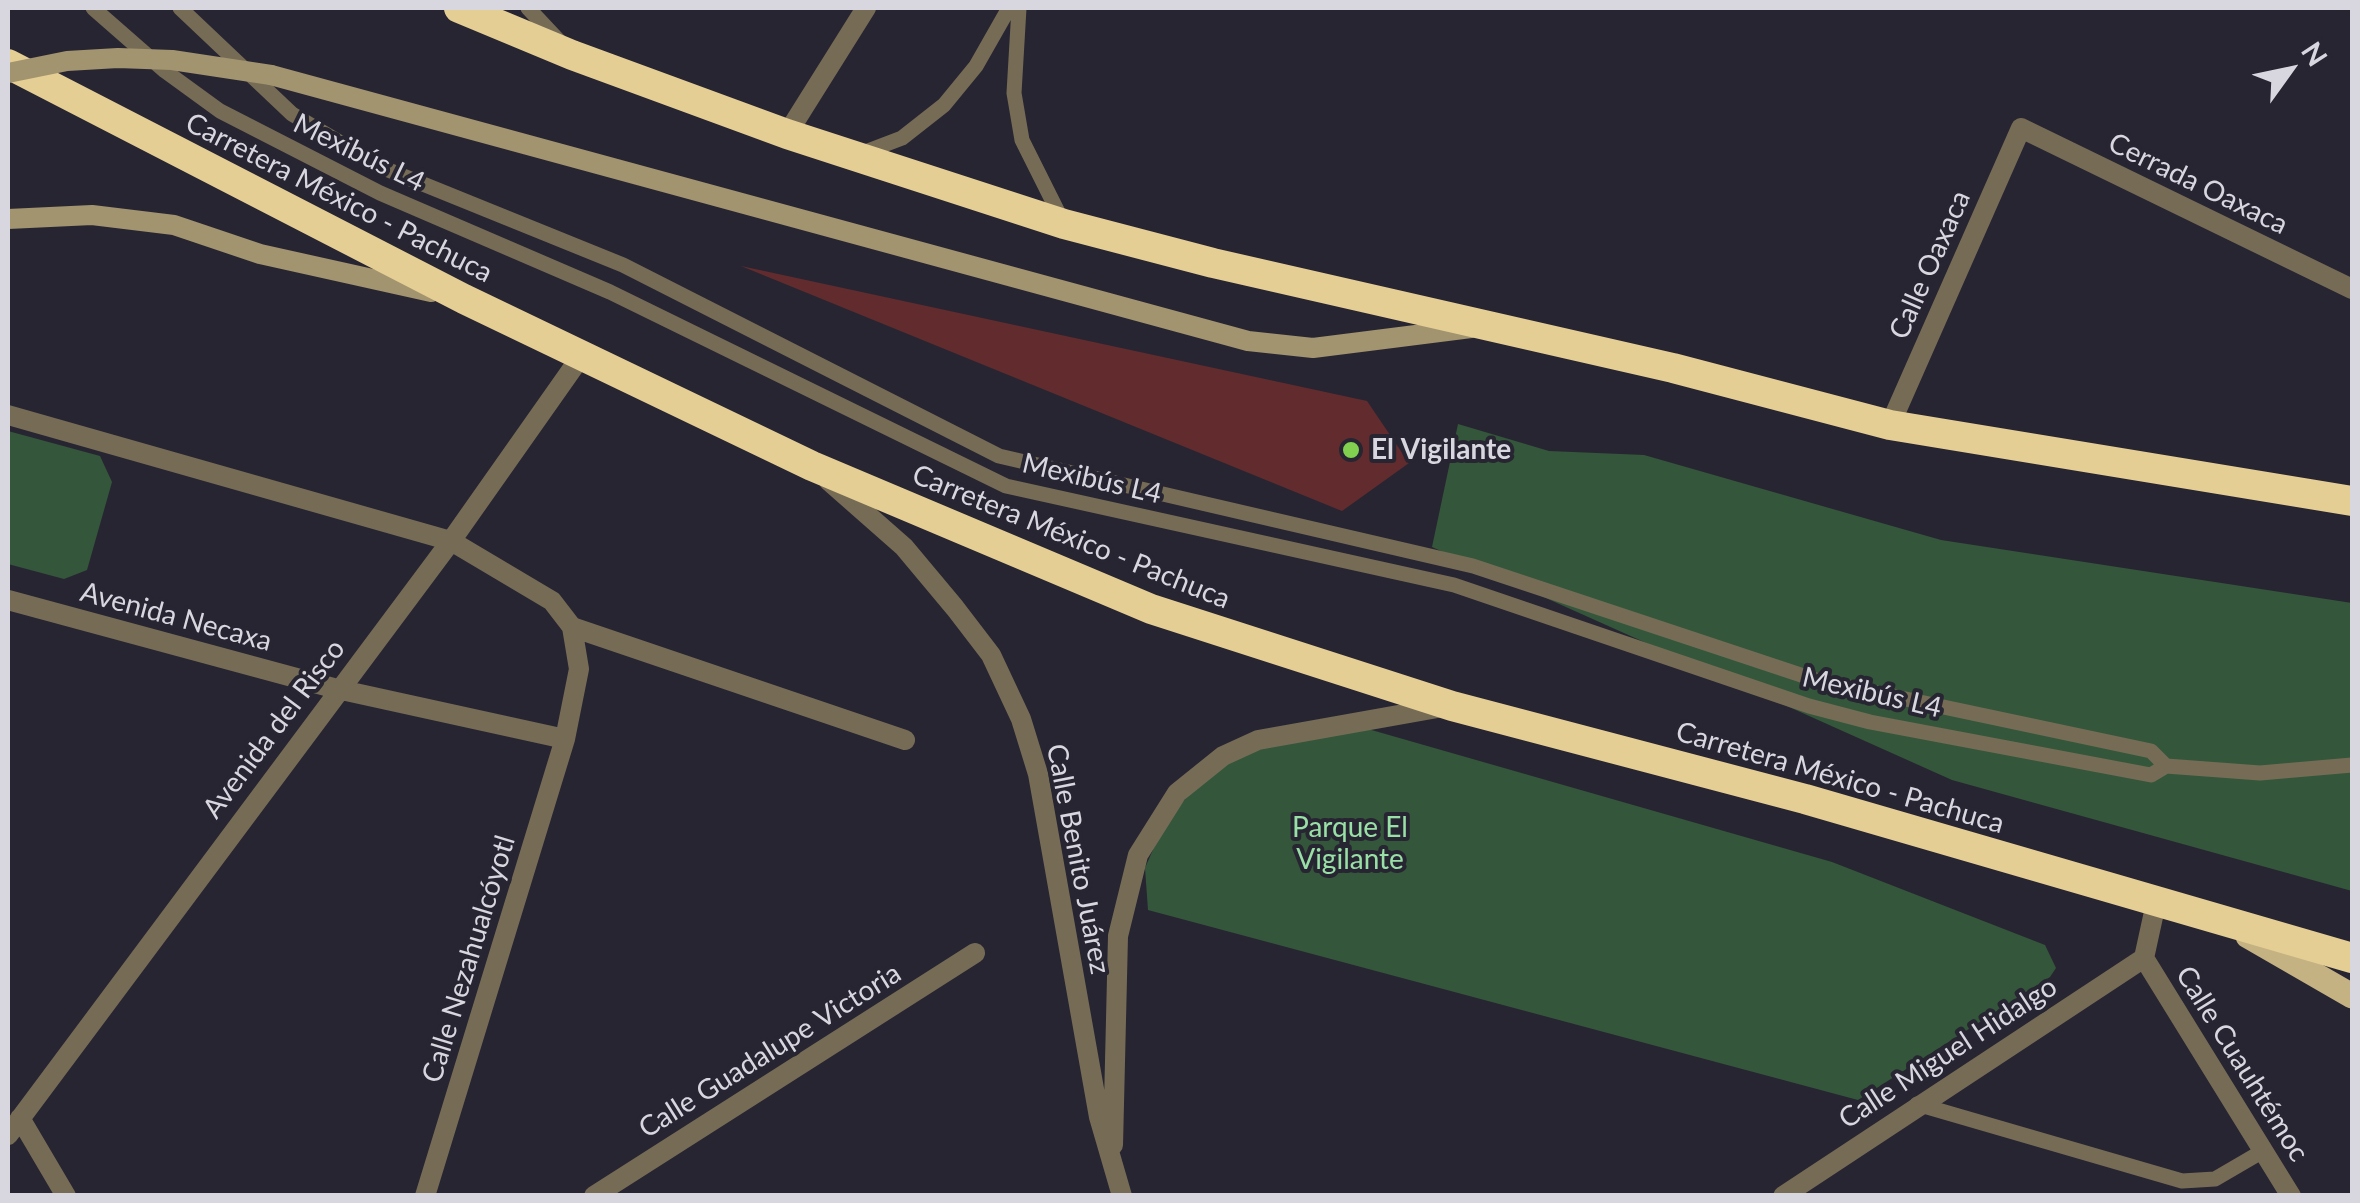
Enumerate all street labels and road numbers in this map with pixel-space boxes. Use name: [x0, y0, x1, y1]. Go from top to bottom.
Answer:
street label: Carretera México - Pachuca: [180, 106, 498, 290]
street label: Mexibús L4: [288, 107, 430, 199]
street label: Cerrada Oaxaca: [2103, 126, 2293, 242]
street label: Calle Oaxaca: [1882, 186, 1978, 344]
street label: Mexibús L4: [1019, 447, 1165, 511]
street label: Carretera México - Pachuca: [907, 458, 1235, 616]
street label: Avenida Necaxa: [77, 575, 275, 659]
street label: Avenida del Risco: [196, 633, 352, 825]
street label: Mexibús L4: [1799, 661, 1945, 725]
street label: Carretera México - Pachuca: [1672, 715, 2008, 841]
street label: Calle Benito Juárez: [1039, 741, 1117, 977]
street label: Calle Nezahualcóyotl: [415, 831, 523, 1087]
street label: Calle Guadalupe Victoria: [633, 957, 907, 1145]
street label: Calle Cuauhtémoc: [2168, 960, 2316, 1168]
street label: Calle Miguel Hidalgo: [1833, 970, 2063, 1136]

